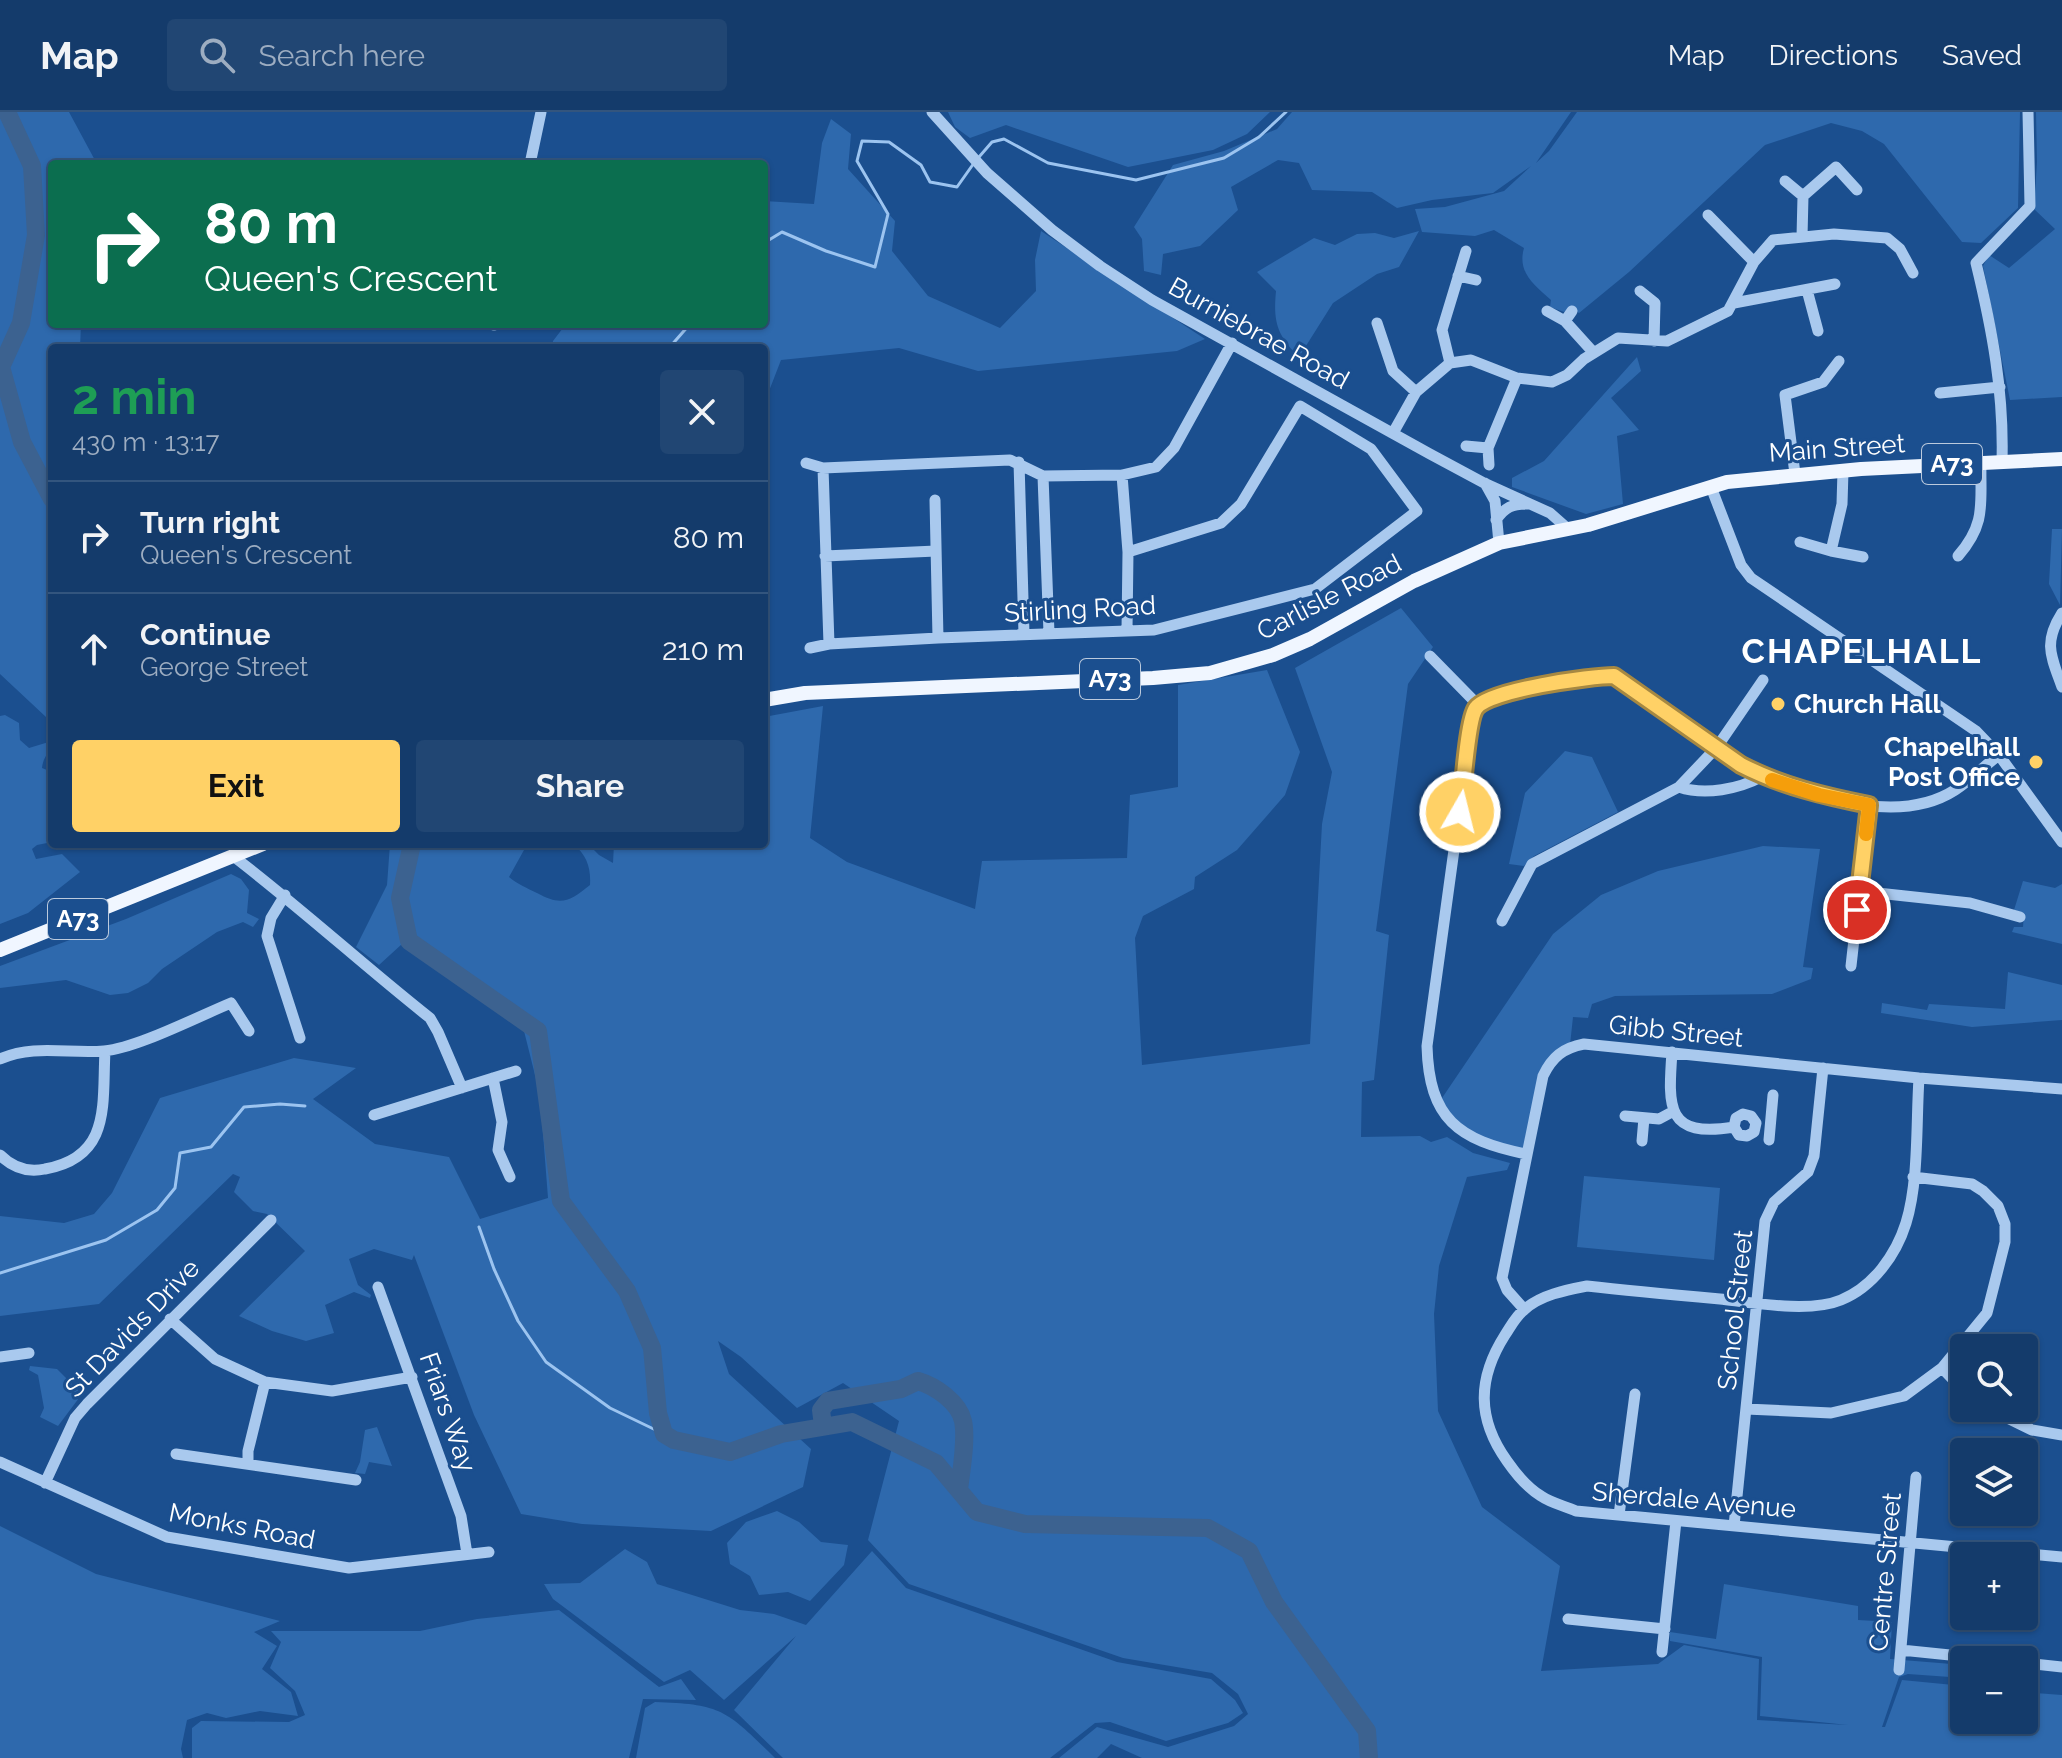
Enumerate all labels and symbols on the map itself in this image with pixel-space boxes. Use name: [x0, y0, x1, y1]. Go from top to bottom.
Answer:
street label: Burniebrae Road: [1164, 271, 1354, 395]
street label: Main Street: [1768, 428, 1906, 468]
road number: A73: [1922, 444, 1982, 484]
street label: Carlisle Road: [1252, 548, 1406, 646]
street label: Stirling Road: [1003, 590, 1157, 628]
district label: CHAPELHALL: [1742, 631, 1982, 671]
road number: A73: [1080, 659, 1140, 699]
place label: Church Hall: [1794, 689, 1941, 719]
marker: Church Hall: [1769, 695, 1787, 713]
place label: Chapelhall Post Office: [1884, 732, 2021, 792]
marker: Chapelhall Post Office: [2027, 753, 2045, 771]
position arrow: [1418, 770, 1502, 854]
pin: [1823, 876, 1891, 944]
road number: A73: [48, 899, 108, 939]
street label: Gibb Street: [1607, 1009, 1745, 1053]
street label: School Street: [1712, 1228, 1758, 1392]
street label: St Davids Drive: [59, 1253, 205, 1403]
street label: Friars Way: [414, 1348, 482, 1476]
street label: Sherdale Avenue: [1591, 1476, 1797, 1524]
street label: Centre Street: [1863, 1491, 1907, 1653]
street label: Monks Road: [166, 1497, 318, 1555]

